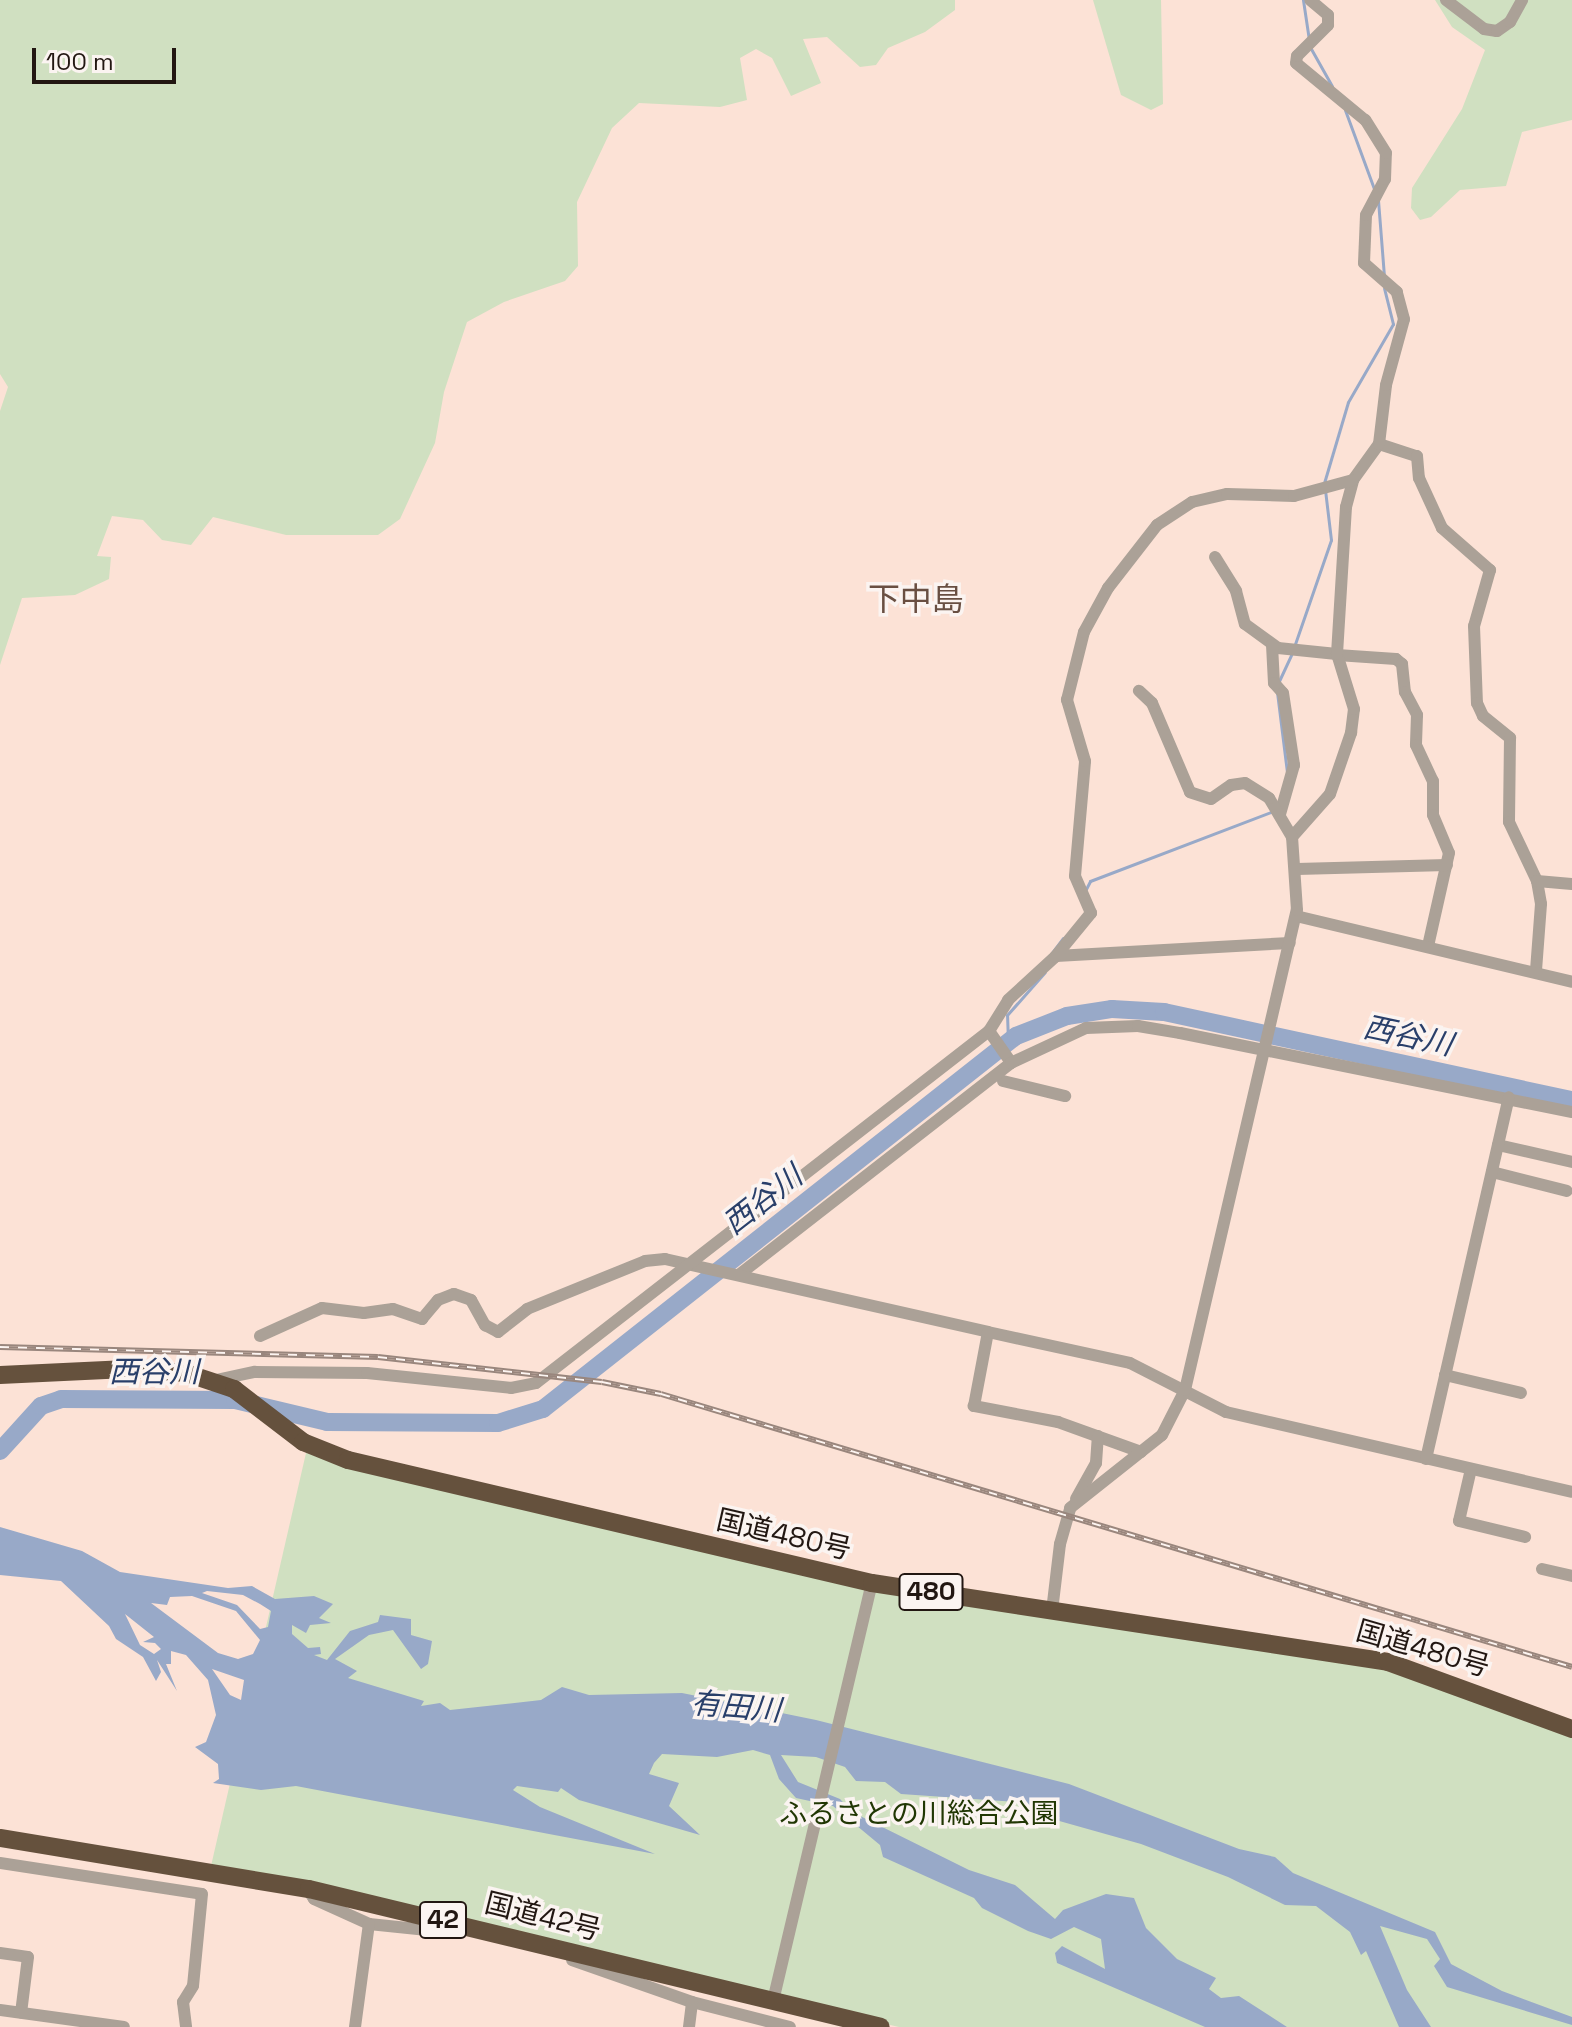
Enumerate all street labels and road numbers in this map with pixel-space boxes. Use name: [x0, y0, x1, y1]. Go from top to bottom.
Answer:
street label: 国道480号: [714, 1502, 854, 1566]
road number: 480: [897, 1570, 965, 1614]
street label: 国道480号: [1353, 1613, 1493, 1683]
street label: 国道42号: [482, 1885, 604, 1947]
road number: 42: [419, 1898, 467, 1942]

